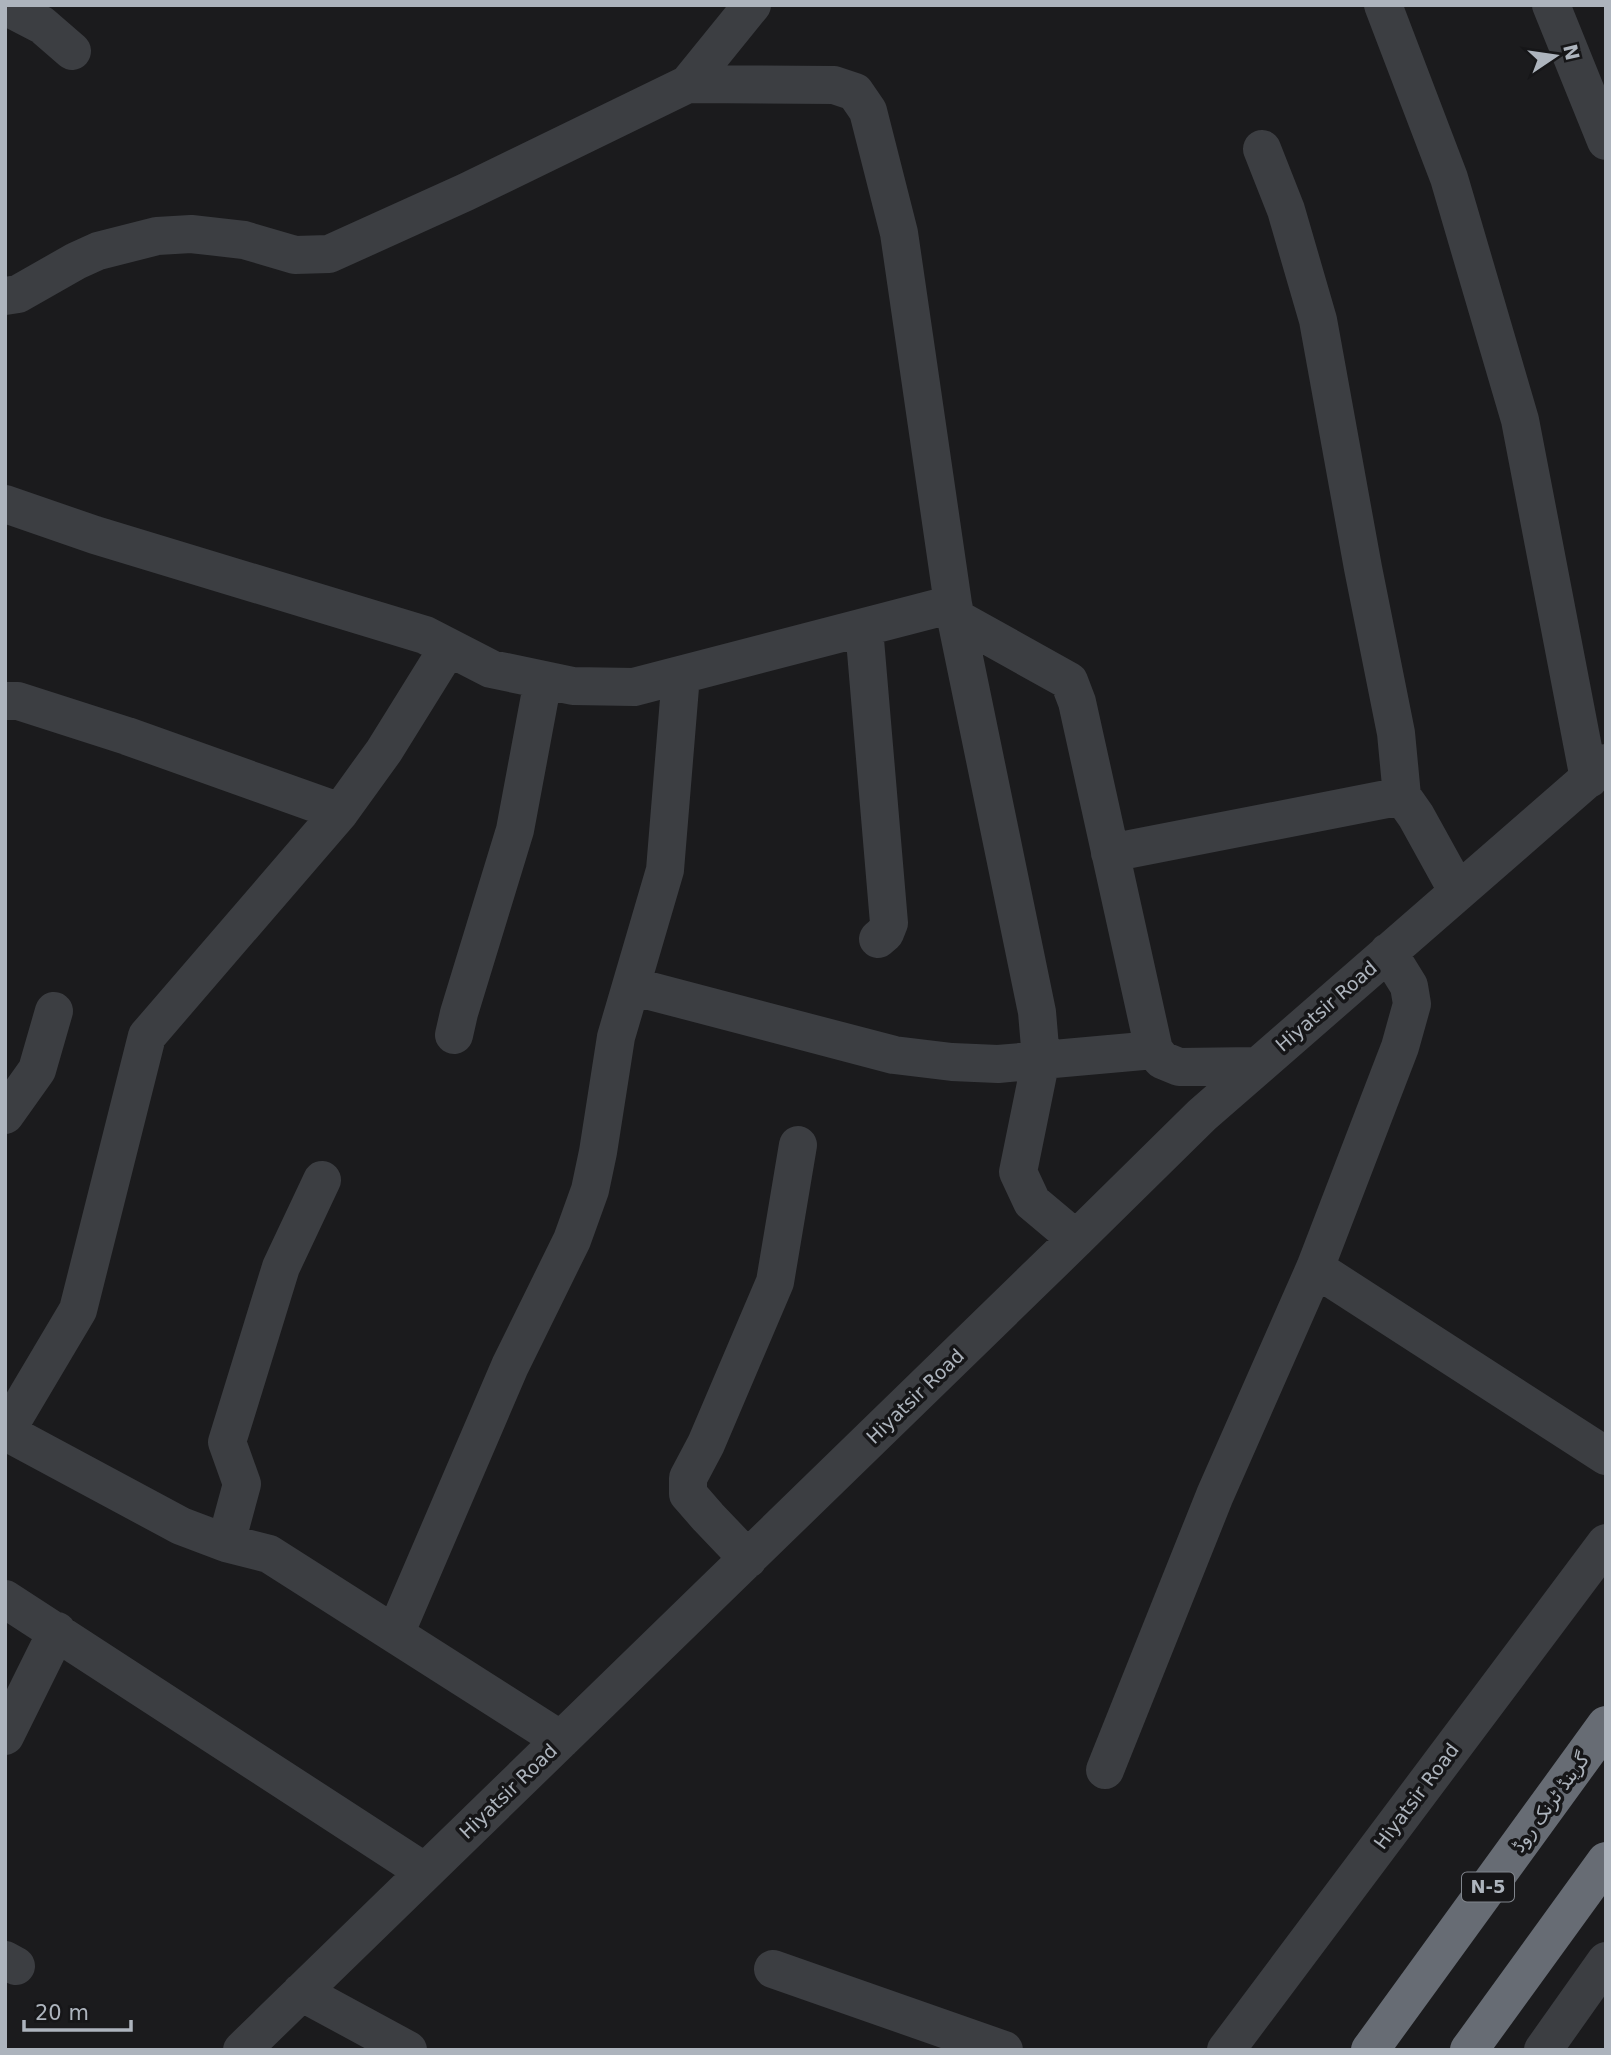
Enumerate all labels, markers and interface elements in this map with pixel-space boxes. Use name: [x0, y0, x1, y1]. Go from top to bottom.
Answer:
north arrow: [1520, 21, 1590, 91]
text: N: [1559, 42, 1584, 62]
street label: Hiyatsir Road: [1271, 956, 1381, 1056]
street label: Hiyatsir Road: [862, 1344, 968, 1448]
street label: Hiyatsir Road: [455, 1739, 561, 1843]
street label: Hiyatsir Road: [1369, 1739, 1463, 1853]
street label: گرینڈ ٹرنک روڈ: [1507, 1747, 1595, 1857]
road number: N-5: [1462, 1872, 1514, 1901]
scale bar: [24, 1988, 131, 2032]
text: 20 m: [35, 2001, 89, 2025]

